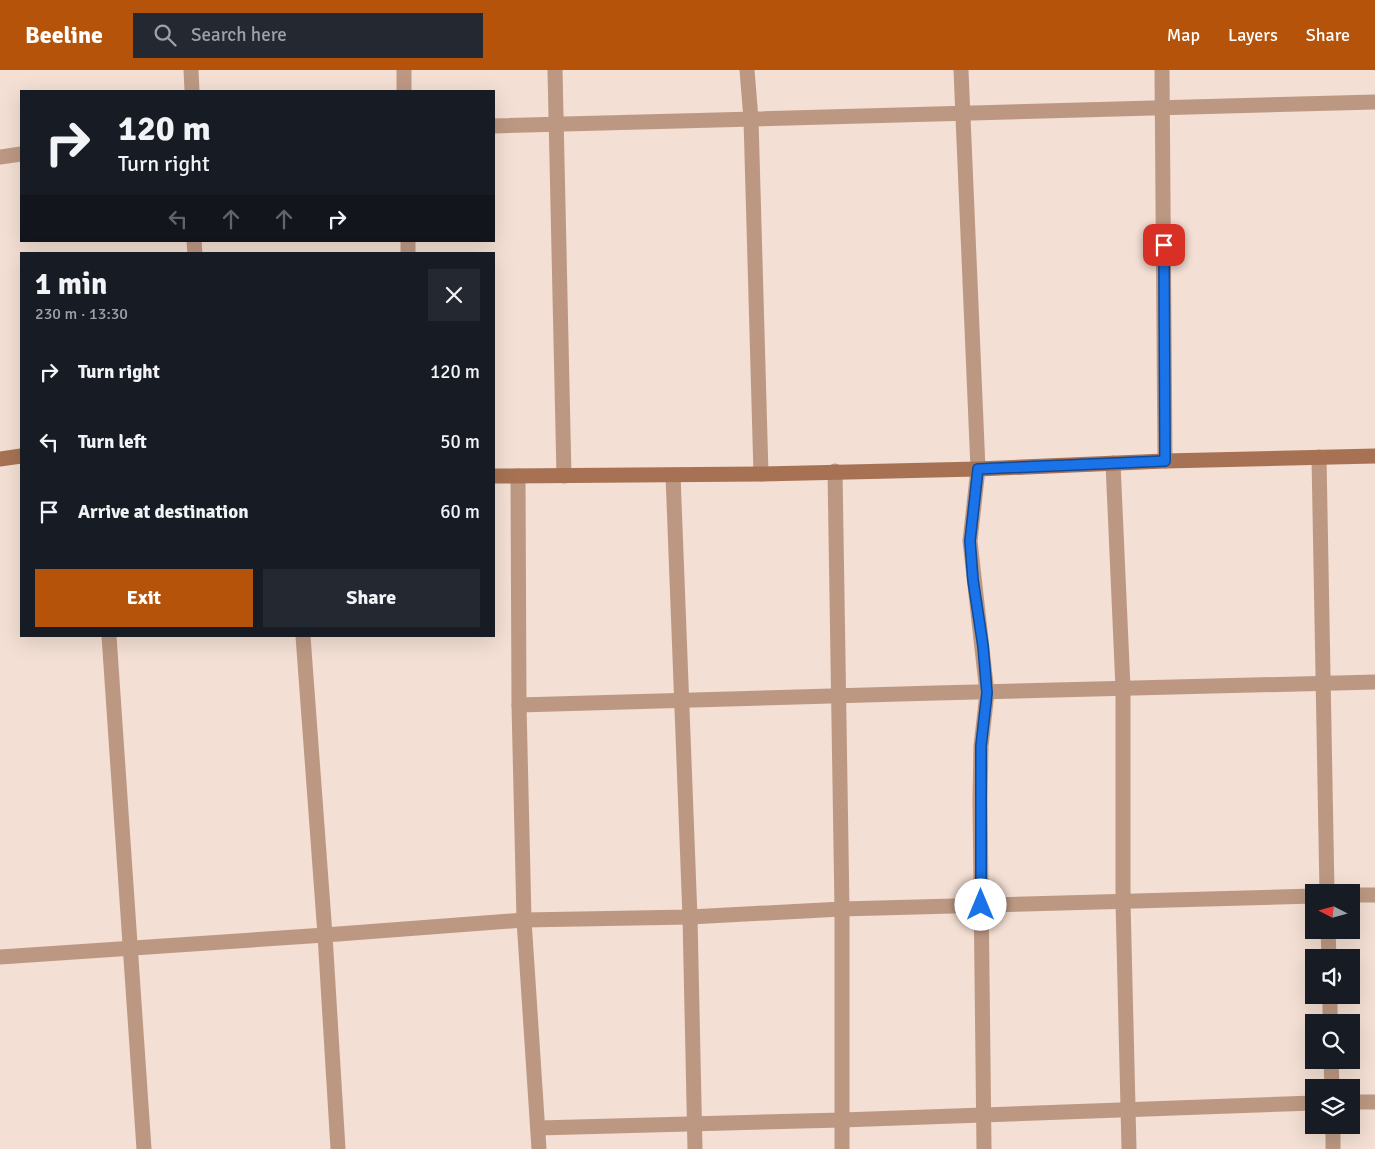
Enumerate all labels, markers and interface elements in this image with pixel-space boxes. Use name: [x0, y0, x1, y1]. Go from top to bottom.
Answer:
search box: [133, 13, 483, 58]
text: Beeline: [25, 20, 103, 50]
icon: search: [151, 21, 179, 49]
text: Search here: [191, 23, 287, 47]
text: Map: [1167, 24, 1200, 46]
text: Layers: [1228, 24, 1278, 46]
text: Share: [1306, 24, 1350, 46]
text: 120 m: [118, 107, 211, 150]
icon: right: [35, 110, 100, 175]
text: Turn right: [118, 150, 210, 177]
icon: left: [164, 205, 192, 233]
icon: ahead: [217, 205, 245, 233]
icon: ahead: [270, 205, 298, 233]
icon: right: [323, 205, 351, 233]
pin: [1143, 224, 1185, 266]
icon: arrive: [1150, 231, 1178, 259]
text: 1 min: [35, 266, 107, 303]
button: close: [428, 269, 480, 321]
text: 230 m · 13:30: [35, 304, 128, 324]
icon: right: [35, 358, 63, 386]
text: Turn right: [78, 360, 160, 384]
text: 120 m: [430, 360, 480, 384]
icon: left: [35, 428, 63, 456]
text: Turn left: [78, 430, 147, 454]
text: 50 m: [440, 430, 480, 454]
icon: arrive: [35, 498, 63, 526]
text: Arrive at destination: [78, 500, 249, 524]
text: 60 m: [440, 500, 480, 524]
button: Exit: [35, 569, 253, 627]
button: Share: [263, 569, 480, 627]
position arrow: [954, 878, 1006, 930]
north arrow: [1305, 884, 1360, 939]
map controls: [1305, 884, 1360, 1134]
button: sound: [1305, 949, 1360, 1004]
button: search: [1305, 1014, 1360, 1069]
button: layers: [1305, 1079, 1360, 1134]

